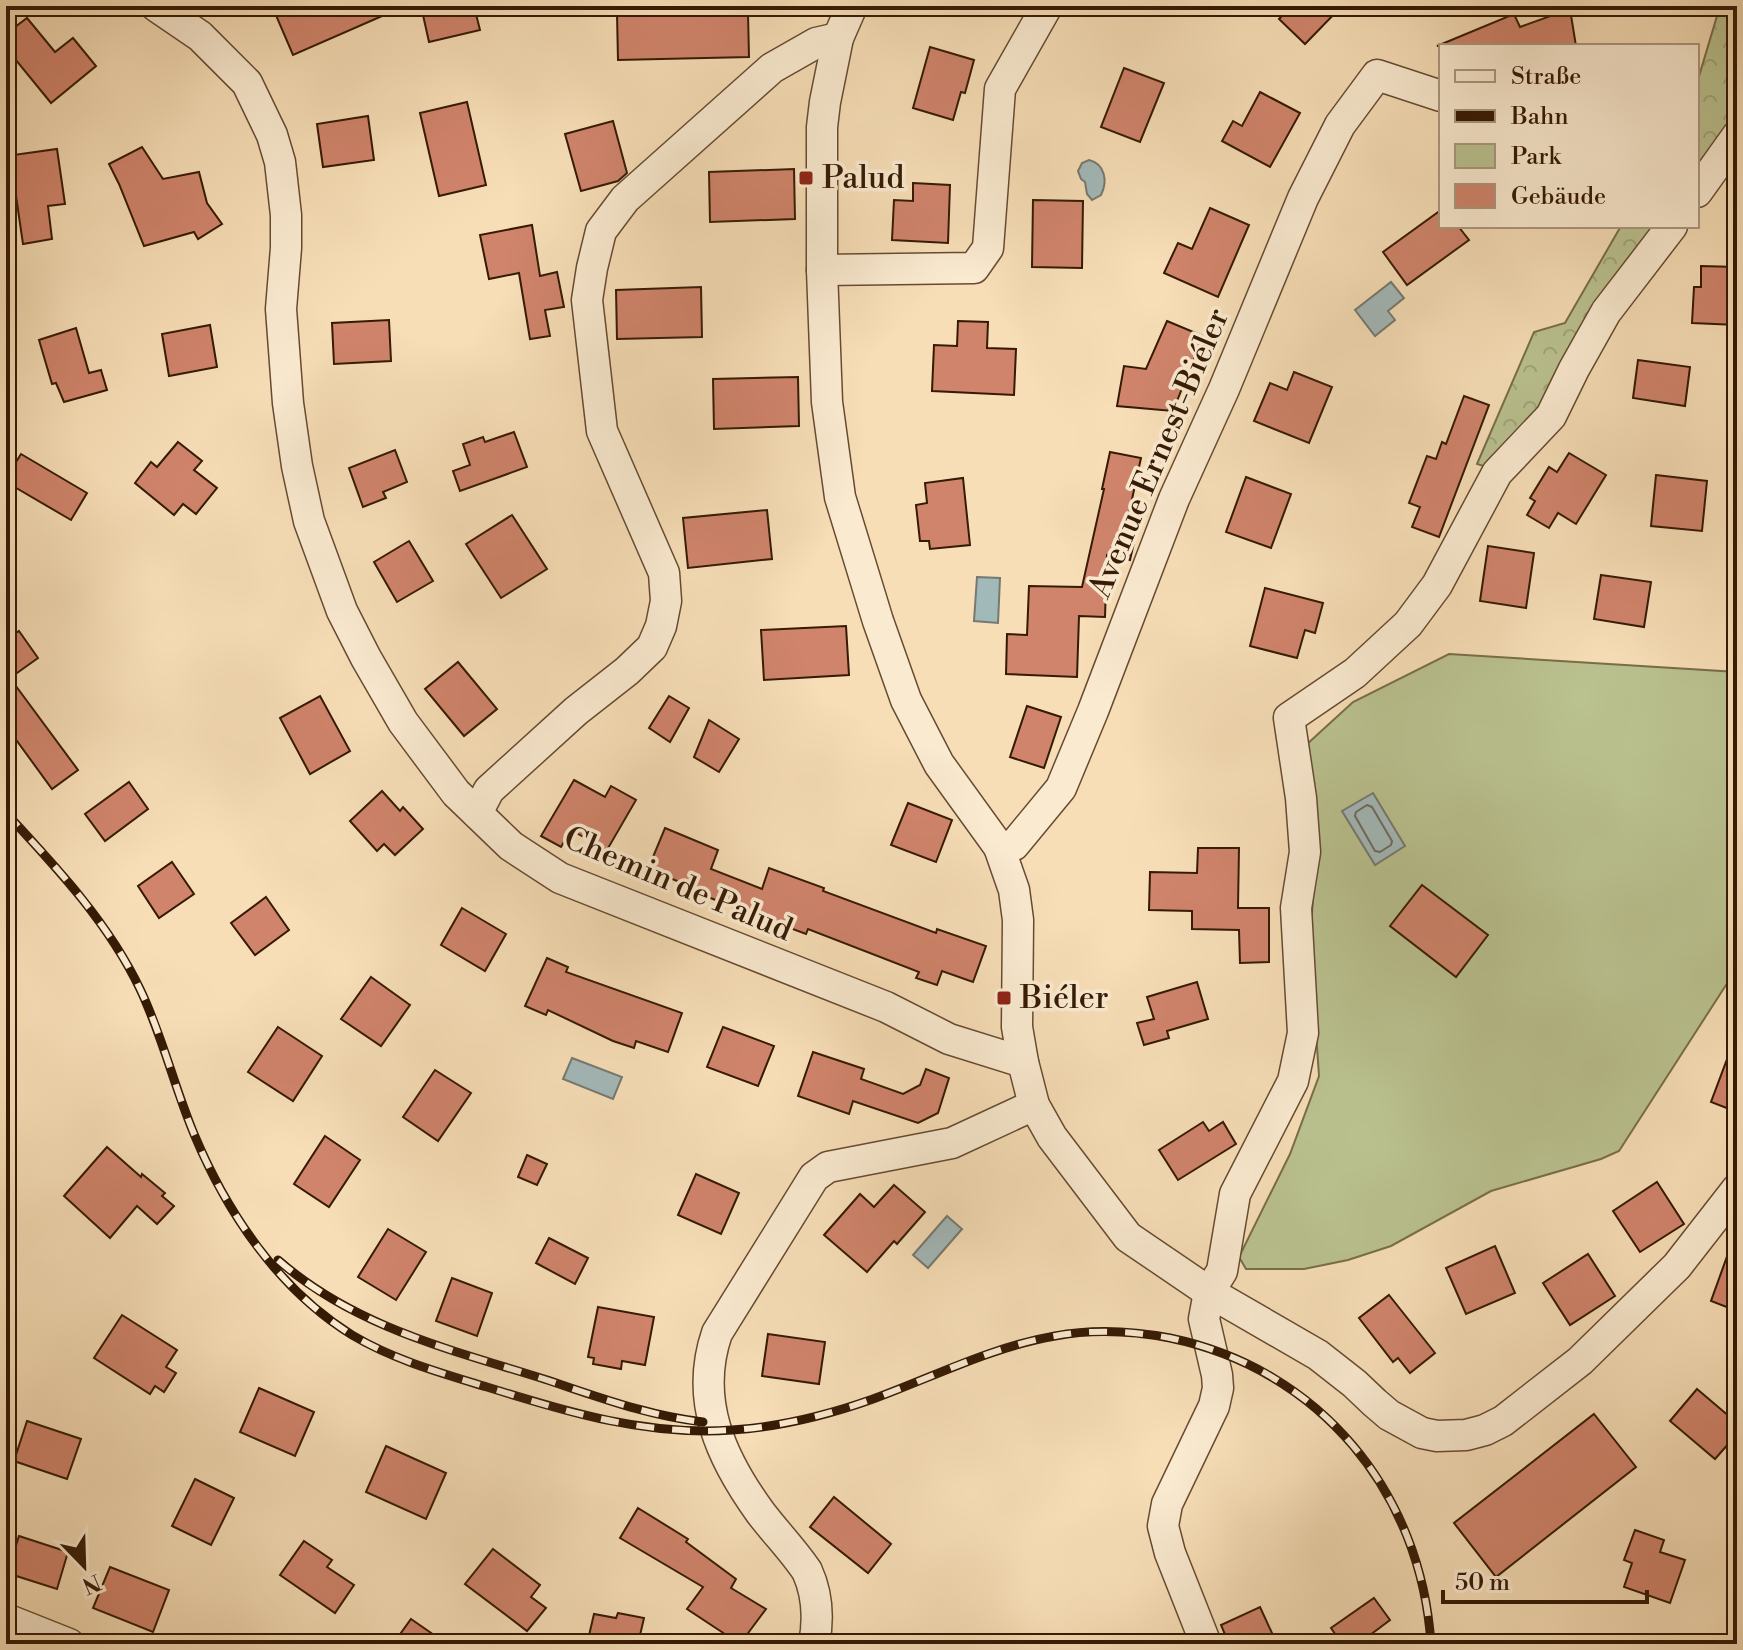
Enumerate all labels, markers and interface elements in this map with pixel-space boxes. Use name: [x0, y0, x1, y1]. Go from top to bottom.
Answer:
legend: [1439, 44, 1699, 228]
text: Straße: [1511, 62, 1581, 92]
text: Bahn: [1510, 102, 1569, 132]
text: Park: [1511, 142, 1562, 172]
place label: Palud: [822, 158, 904, 198]
marker: Palud: [797, 169, 815, 187]
text: Gebäude: [1511, 182, 1606, 212]
street label: Avenue Ernest-Biéler: [1080, 302, 1238, 605]
street label: Chemin de Palud: [558, 818, 798, 950]
place label: Biéler: [1019, 978, 1109, 1018]
marker: Biéler: [995, 989, 1013, 1007]
north arrow: [44, 1526, 124, 1606]
scale bar: [1443, 1554, 1647, 1604]
text: N: [77, 1567, 105, 1599]
text: 50 m: [1455, 1568, 1510, 1598]

